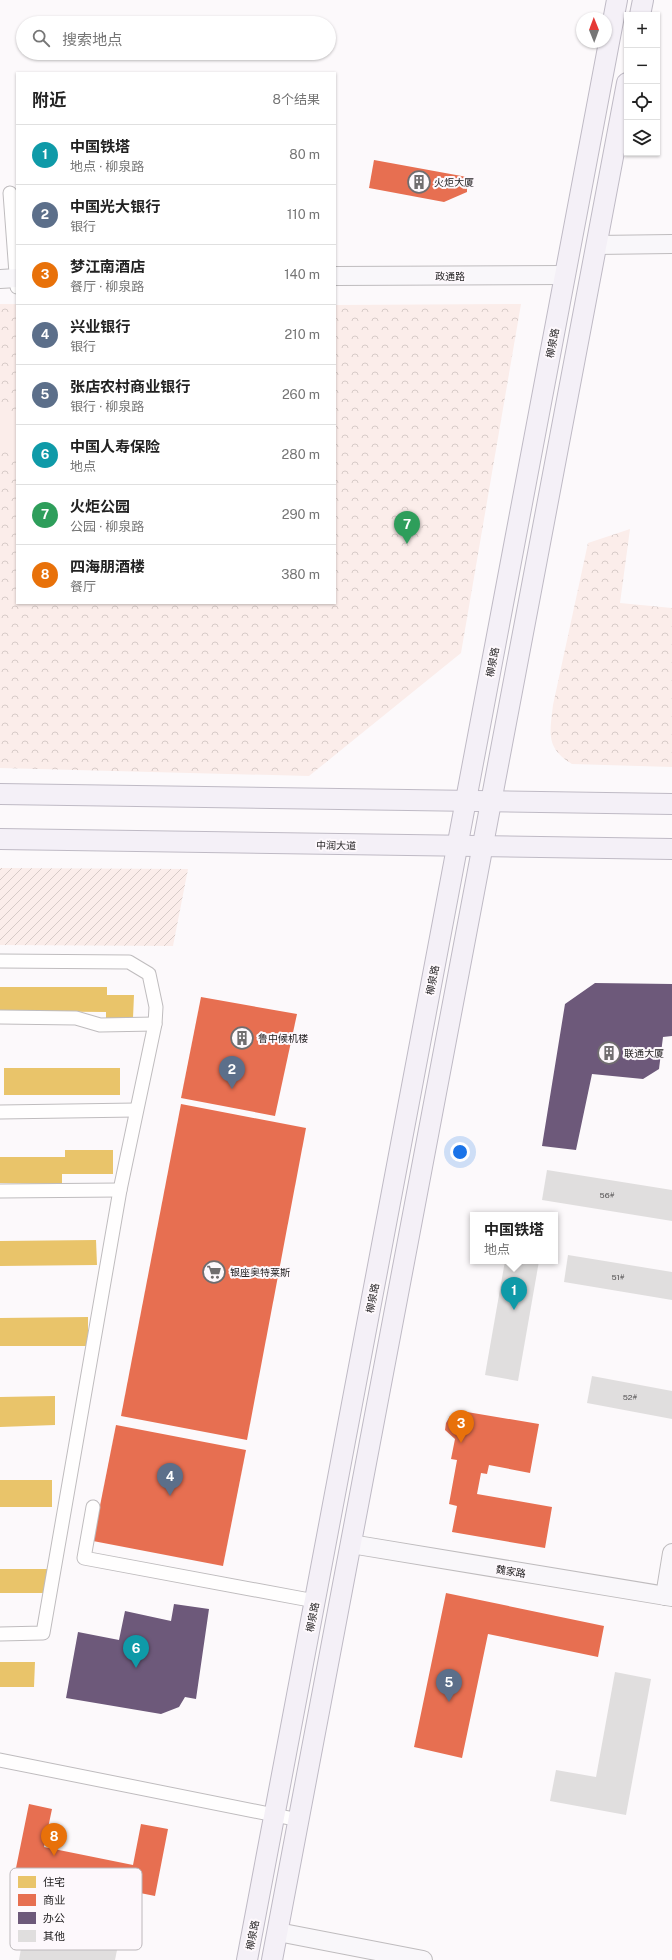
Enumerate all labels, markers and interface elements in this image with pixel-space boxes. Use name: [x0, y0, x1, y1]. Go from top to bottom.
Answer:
north arrow: [576, 12, 612, 48]
map controls: [624, 12, 660, 156]
button: +: [624, 12, 660, 48]
search box: [16, 16, 336, 60]
icon: search: [30, 27, 52, 49]
text: 搜索地点: [62, 31, 122, 48]
button: −: [624, 48, 660, 84]
button: locate: [624, 84, 660, 120]
text: 附近: [32, 90, 66, 110]
text: 8个结果: [273, 92, 320, 107]
button: layers: [624, 120, 660, 156]
text: 中国铁塔: [70, 138, 130, 155]
text: 1: [42, 147, 48, 162]
text: 80 m: [289, 147, 320, 162]
text: 地点 · 柳泉路: [70, 159, 144, 174]
building icon: 火炬大厦: [406, 169, 432, 195]
place label: 火炬大厦: [434, 176, 474, 188]
text: 中国光大银行: [70, 198, 160, 215]
text: 2: [41, 207, 49, 222]
text: 110 m: [287, 207, 320, 222]
text: 银行: [70, 219, 96, 234]
text: 梦江南酒店: [70, 258, 145, 275]
text: 3: [41, 267, 49, 282]
text: 140 m: [284, 267, 320, 282]
street label: 政通路: [435, 270, 465, 282]
text: 餐厅 · 柳泉路: [70, 279, 144, 294]
text: 兴业银行: [70, 318, 130, 335]
text: 4: [41, 327, 49, 342]
text: 210 m: [285, 327, 320, 342]
street label: 柳泉路: [543, 327, 561, 359]
text: 银行: [70, 339, 96, 354]
text: 张店农村商业银行: [70, 378, 190, 395]
text: 5: [41, 387, 49, 402]
text: 260 m: [282, 387, 320, 402]
text: 银行 · 柳泉路: [70, 399, 144, 414]
text: 中国人寿保险: [70, 438, 160, 455]
text: 6: [41, 447, 49, 462]
text: 280 m: [282, 447, 320, 462]
text: 地点: [70, 459, 96, 474]
text: 火炬公园: [70, 498, 130, 515]
text: 7: [41, 507, 49, 522]
text: 290 m: [282, 507, 320, 522]
pin: 7: [394, 511, 420, 544]
text: 公园 · 柳泉路: [70, 519, 144, 534]
text: 四海朋酒楼: [70, 558, 145, 575]
text: 8: [41, 567, 49, 582]
text: 380 m: [281, 567, 320, 582]
text: 餐厅: [70, 579, 96, 594]
street label: 柳泉路: [483, 646, 501, 678]
street label: 中润大道: [316, 839, 356, 851]
street label: 柳泉路: [423, 964, 441, 996]
building icon: 鲁中候机楼: [229, 1025, 255, 1051]
place label: 鲁中候机楼: [258, 1032, 308, 1044]
building icon: 联通大厦: [596, 1040, 622, 1066]
place label: 联通大厦: [624, 1047, 664, 1059]
pin: 2: [219, 1056, 245, 1089]
your location: [450, 1142, 470, 1162]
house number: 56#: [600, 1190, 615, 1200]
popup: [470, 1212, 558, 1264]
text: 中国铁塔: [484, 1221, 544, 1238]
text: 地点: [484, 1242, 510, 1257]
supermarket icon: 银座奥特莱斯: [201, 1259, 227, 1285]
place label: 银座奥特莱斯: [230, 1266, 290, 1278]
house number: 51#: [611, 1272, 625, 1282]
pin: 1: [501, 1277, 527, 1310]
street label: 柳泉路: [363, 1282, 381, 1314]
house number: 52#: [623, 1392, 638, 1402]
pin: 3: [448, 1410, 474, 1443]
pin: 4: [157, 1463, 183, 1496]
street label: 魏家路: [495, 1563, 527, 1579]
street label: 柳泉路: [303, 1601, 321, 1633]
pin: 6: [123, 1635, 149, 1668]
pin: 5: [436, 1669, 462, 1702]
pin: 8: [41, 1823, 67, 1856]
legend: [10, 1868, 142, 1950]
text: 住宅: [43, 1876, 65, 1888]
text: 商业: [43, 1894, 65, 1906]
text: 办公: [43, 1912, 65, 1924]
street label: 柳泉路: [243, 1919, 261, 1951]
text: 其他: [43, 1930, 65, 1942]

